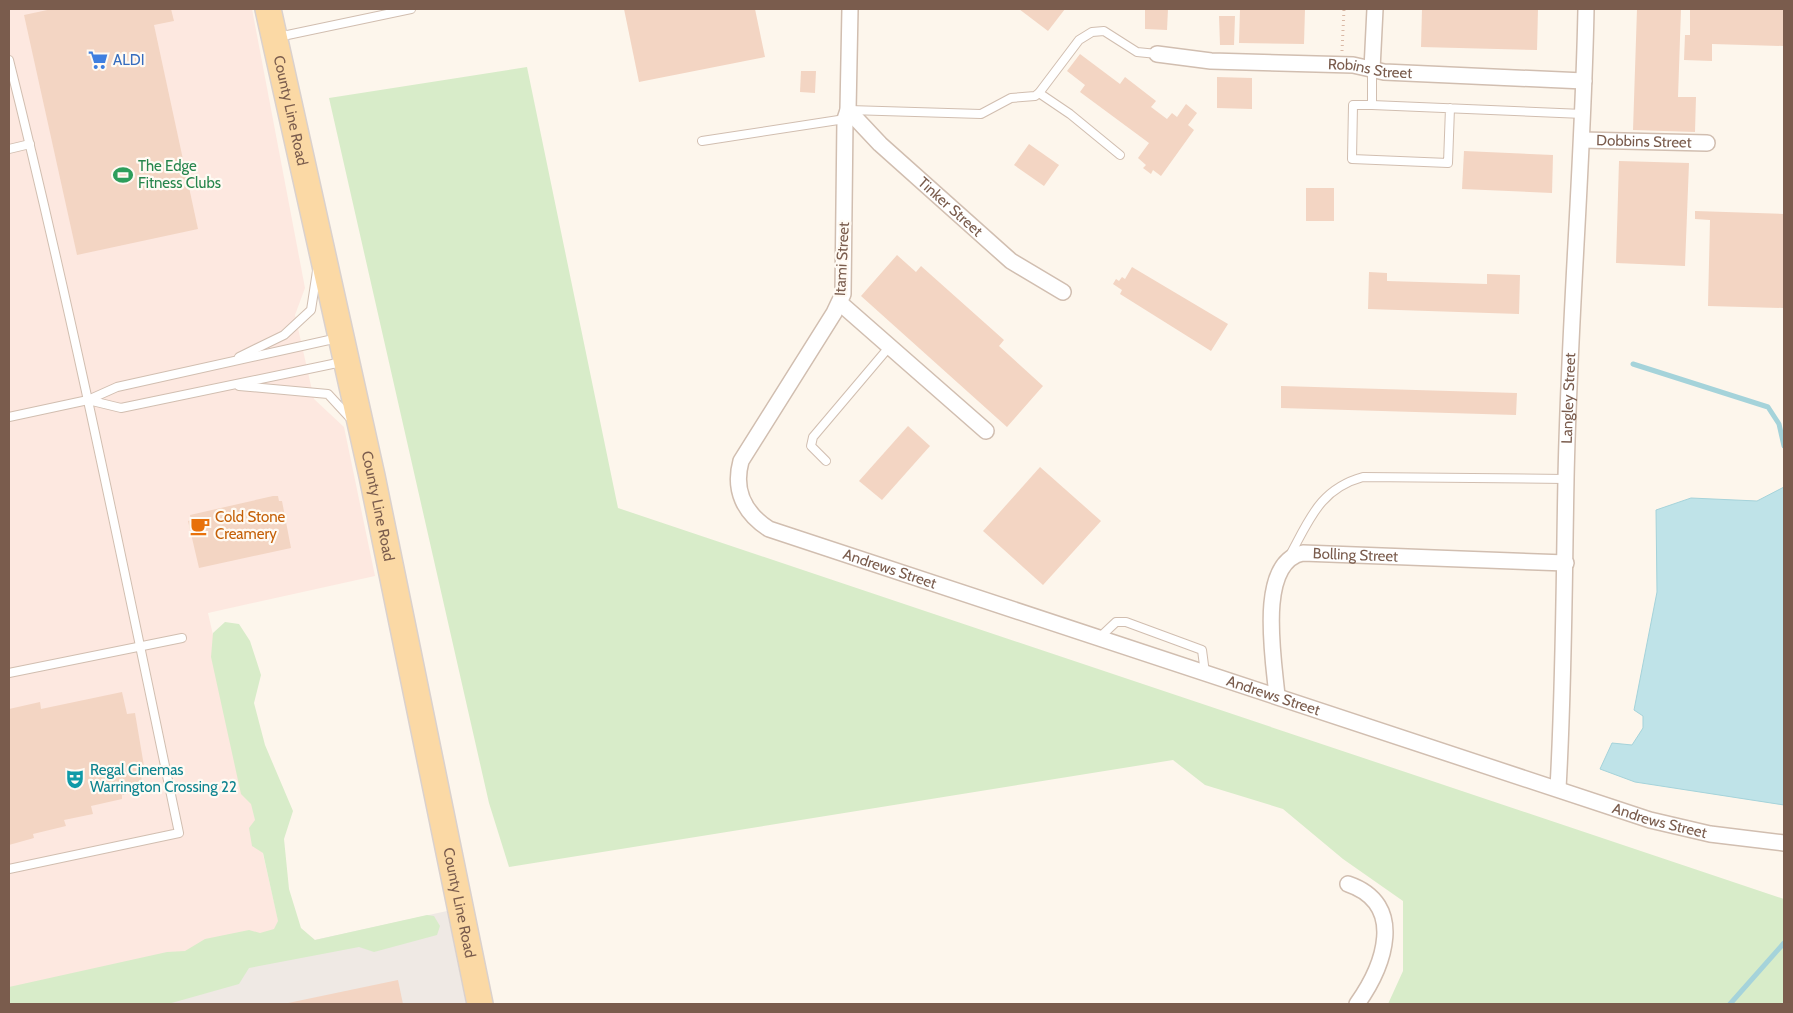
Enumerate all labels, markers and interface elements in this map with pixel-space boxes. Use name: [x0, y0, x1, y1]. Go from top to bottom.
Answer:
supermarket icon: ALDI: [87, 49, 109, 71]
place label: ALDI: [113, 51, 145, 69]
street label: County Line Road: [270, 54, 312, 167]
street label: Robins Street: [1328, 55, 1413, 82]
street label: Dobbins Street: [1596, 131, 1692, 152]
place label: The Edge Fitness Clubs: [138, 157, 221, 192]
sports icon: The Edge Fitness Clubs: [112, 164, 134, 186]
street label: Tinker Street: [914, 173, 986, 240]
street label: Itami Street: [831, 221, 853, 297]
street label: Langley Street: [1558, 352, 1579, 444]
street label: County Line Road: [358, 449, 398, 563]
place label: Cold Stone Creamery: [215, 508, 286, 543]
cafe icon: Cold Stone Creamery: [189, 515, 211, 537]
street label: Bolling Street: [1312, 544, 1398, 566]
street label: Andrews Street: [841, 545, 939, 593]
street label: Andrews Street: [1224, 672, 1322, 719]
place label: Regal Cinemas Warrington Crossing 22: [90, 761, 237, 796]
theatre icon: Regal Cinemas Warrington Crossing 22: [64, 768, 86, 790]
street label: Andrews Street: [1610, 799, 1709, 842]
street label: County Line Road: [439, 846, 479, 959]

